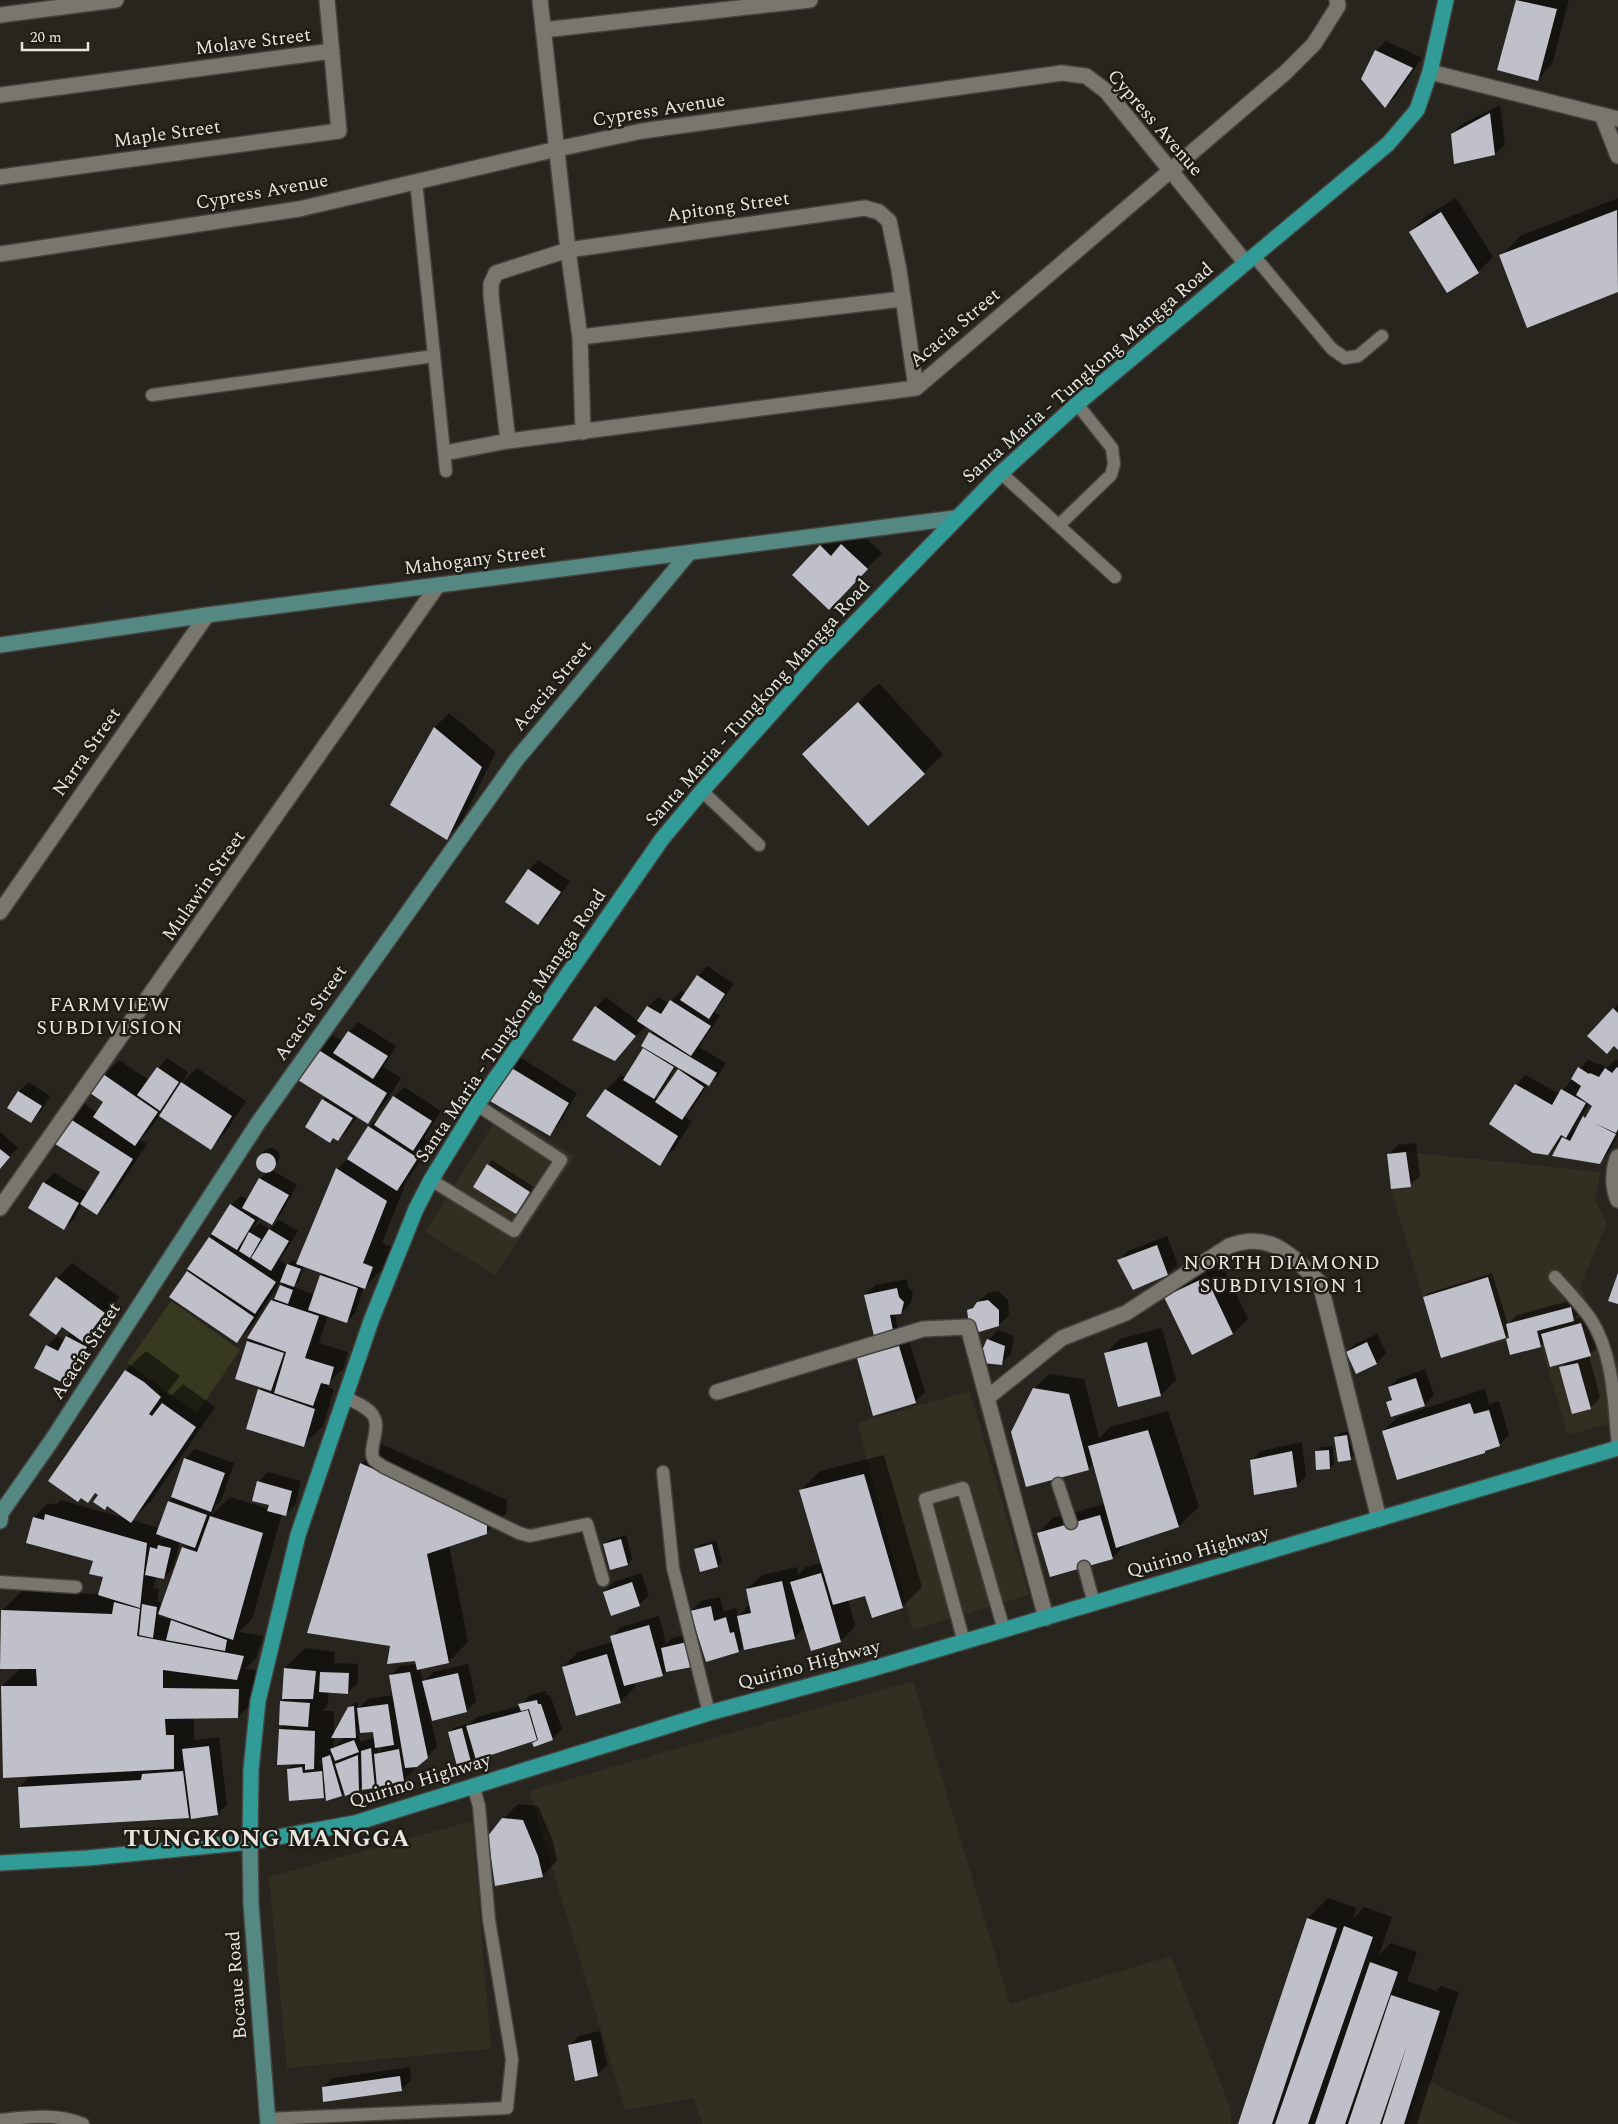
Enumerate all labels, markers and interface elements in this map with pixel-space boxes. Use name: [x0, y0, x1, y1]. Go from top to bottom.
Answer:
scale bar: [22, 20, 89, 52]
street label: Molave Street: [194, 20, 313, 63]
text: 20 m: [30, 26, 62, 49]
street label: Cypress Avenue: [1100, 63, 1210, 183]
street label: Cypress Avenue: [590, 85, 728, 135]
street label: Maple Street: [112, 112, 223, 156]
street label: Cypress Avenue: [193, 166, 331, 218]
street label: Apitong Street: [665, 184, 792, 230]
street label: Santa Maria - Tungkong Mangga Road: [956, 255, 1220, 491]
street label: Acacia Street: [903, 281, 1007, 375]
street label: Mahogany Street: [402, 537, 548, 583]
street label: Santa Maria - Tungkong Mangga Road: [638, 573, 878, 833]
street label: Acacia Street: [505, 634, 599, 738]
street label: Narra Street: [45, 701, 129, 803]
street label: Mulawin Street: [155, 824, 253, 947]
street label: Santa Maria - Tungkong Mangga Road: [408, 883, 614, 1169]
street label: Acacia Street: [267, 959, 355, 1067]
district label: FARMVIEW SUBDIVISION: [36, 990, 184, 1043]
district label: NORTH DIAMOND SUBDIVISION 1: [1183, 1248, 1381, 1301]
street label: Acacia Street: [44, 1296, 129, 1406]
street label: Quirino Highway: [1124, 1518, 1273, 1586]
street label: Quirino Highway: [734, 1632, 884, 1698]
street label: Quirino Highway: [346, 1745, 495, 1816]
district label: TUNGKONG MANGGA: [123, 1821, 411, 1857]
street label: Bocaue Road: [219, 1930, 255, 2040]

